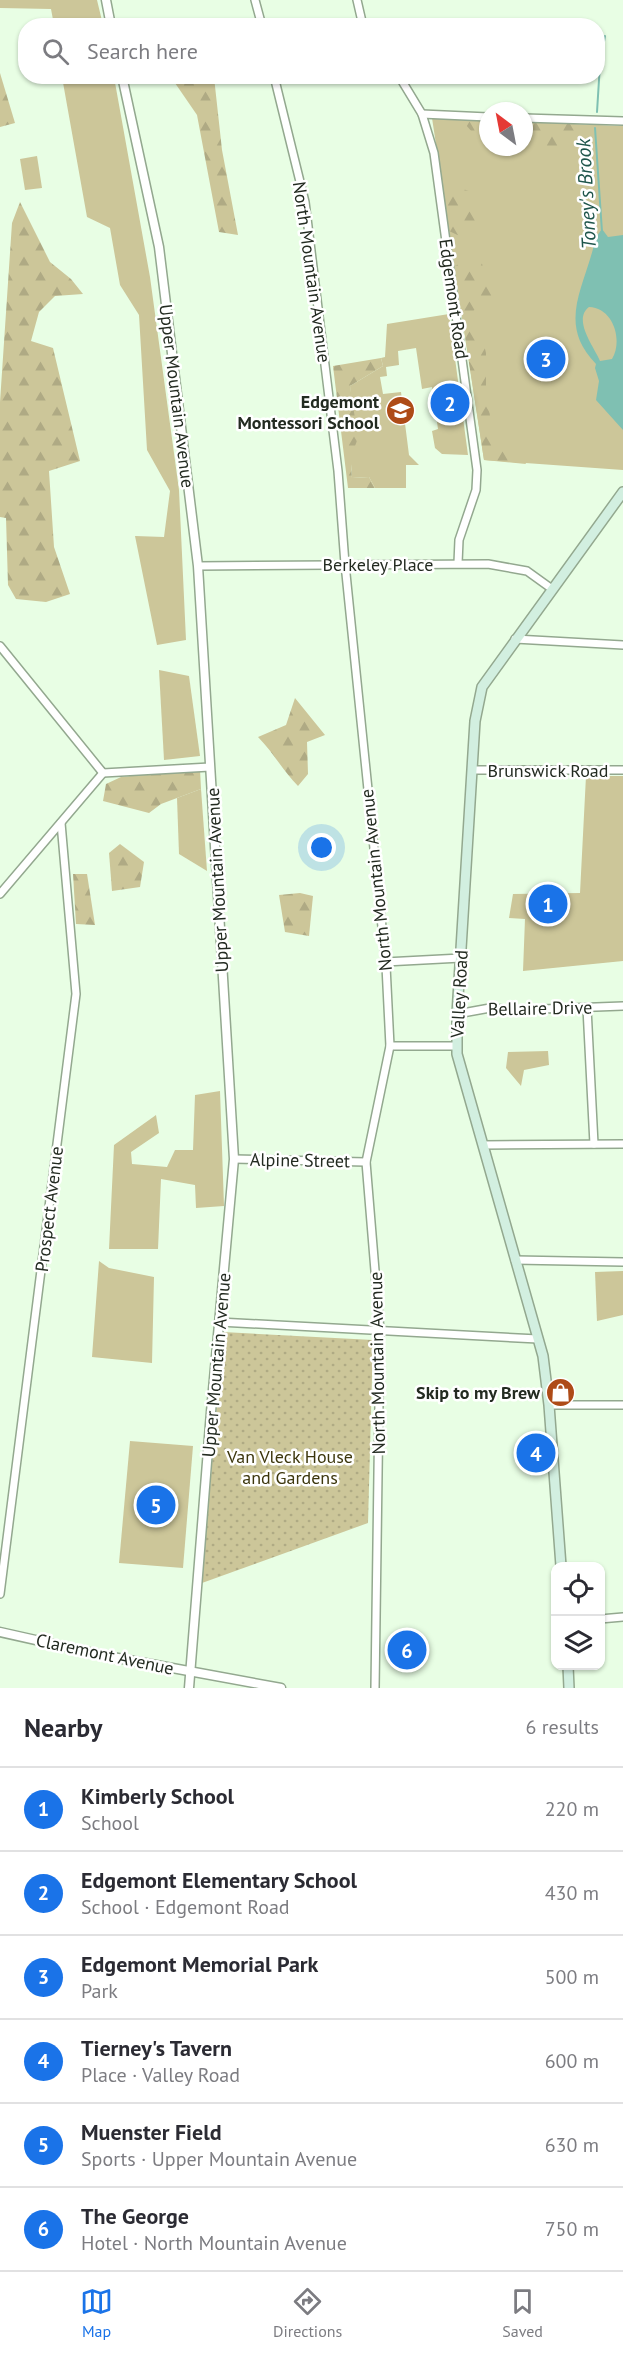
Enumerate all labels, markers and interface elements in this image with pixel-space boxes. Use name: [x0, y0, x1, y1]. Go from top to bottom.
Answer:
search box: [18, 18, 605, 84]
icon: search: [39, 35, 72, 68]
text: Search here: [87, 37, 198, 65]
north arrow: [479, 102, 533, 156]
water label: Toney's Brook: [570, 137, 602, 250]
street label: North Mountain Avenue: [288, 180, 336, 364]
street label: Edgemont Road: [434, 237, 474, 361]
street label: Upper Mountain Avenue: [154, 303, 200, 489]
pin: 3: [526, 336, 566, 382]
pin: 2: [430, 380, 470, 426]
place label: Edgemont Montessori School: [237, 390, 380, 434]
school or university icon: Edgemont Montessori School: [384, 395, 416, 427]
street label: Berkeley Place: [323, 553, 433, 576]
street label: Brunswick Road: [488, 759, 608, 782]
street label: Upper Mountain Avenue: [201, 787, 233, 973]
street label: North Mountain Avenue: [355, 788, 397, 972]
your location: [307, 833, 336, 862]
pin: 1: [528, 882, 568, 926]
street label: Valley Road: [445, 949, 473, 1040]
street label: Bellaire Drive: [488, 996, 592, 1020]
street label: Prospect Avenue: [30, 1145, 68, 1273]
street label: Alpine Street: [250, 1148, 350, 1172]
street label: North Mountain Avenue: [364, 1271, 390, 1455]
street label: Upper Mountain Avenue: [196, 1272, 236, 1458]
shop icon: Skip to my Brew: [545, 1376, 577, 1408]
place label: Skip to my Brew: [416, 1381, 541, 1404]
pin: 4: [516, 1430, 556, 1476]
park label: Van Vleck House and Gardens: [226, 1445, 353, 1489]
pin: 5: [136, 1482, 176, 1528]
map controls: [551, 1562, 605, 1670]
button: locate: [551, 1562, 605, 1616]
button: layers: [551, 1616, 605, 1670]
street label: Claremont Avenue: [34, 1628, 176, 1680]
pin: 6: [388, 1628, 426, 1672]
text: Nearby: [24, 1711, 102, 1744]
text: 6 results: [526, 1714, 599, 1740]
text: Kimberly School: [81, 1782, 234, 1810]
text: 1: [38, 1796, 49, 1822]
text: 220 m: [545, 1796, 599, 1822]
text: School: [81, 1810, 139, 1836]
text: Edgemont Elementary School: [81, 1866, 357, 1894]
text: 2: [38, 1880, 49, 1906]
text: 430 m: [545, 1880, 599, 1906]
text: School · Edgemont Road: [81, 1894, 290, 1920]
text: Edgemont Memorial Park: [81, 1950, 318, 1978]
text: 3: [38, 1964, 49, 1990]
text: 500 m: [545, 1964, 599, 1990]
text: Park: [81, 1978, 118, 2004]
text: Tierney's Tavern: [81, 2034, 232, 2062]
text: 4: [38, 2048, 49, 2074]
text: 600 m: [545, 2048, 599, 2074]
text: Place · Valley Road: [81, 2062, 240, 2088]
text: Muenster Field: [81, 2118, 222, 2146]
text: 5: [38, 2132, 49, 2158]
text: 630 m: [545, 2132, 599, 2158]
text: Sports · Upper Mountain Avenue: [81, 2146, 357, 2172]
text: The George: [81, 2202, 189, 2230]
text: 6: [38, 2216, 49, 2242]
text: 750 m: [545, 2216, 599, 2242]
text: Hotel · North Mountain Avenue: [81, 2230, 347, 2256]
tab: Map: [80, 2285, 113, 2341]
tab: Directions: [273, 2285, 342, 2341]
tab: Saved: [502, 2285, 543, 2341]

